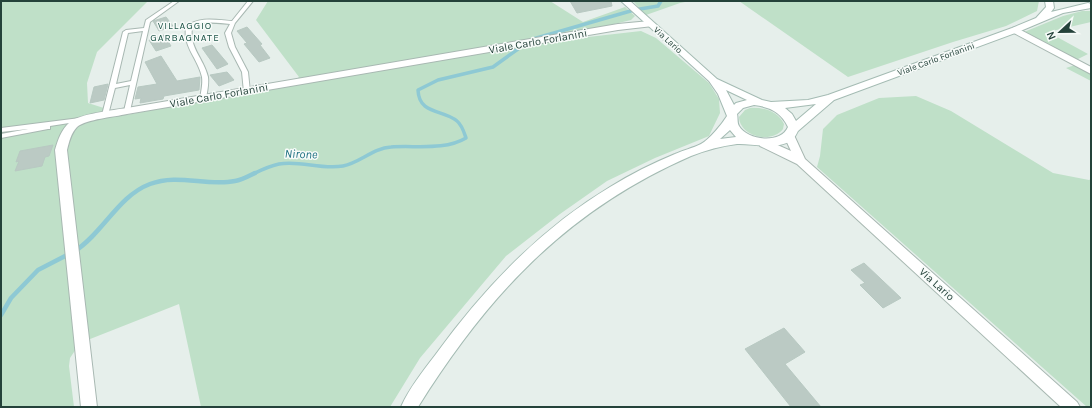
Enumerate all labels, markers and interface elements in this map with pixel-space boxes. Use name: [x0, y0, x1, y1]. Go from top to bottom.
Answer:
north arrow: [1040, 12, 1080, 52]
district label: VILLAGGIO GARBAGNATE: [150, 20, 220, 44]
street label: Via Lario: [652, 25, 684, 55]
street label: Viale Carlo Forlanini: [488, 26, 588, 57]
text: N: [1044, 29, 1059, 42]
street label: Viale Carlo Forlanini: [896, 40, 976, 78]
street label: Viale Carlo Forlanini: [169, 80, 269, 111]
water label: Nirone: [284, 146, 318, 162]
street label: Via Lario: [916, 265, 957, 303]

